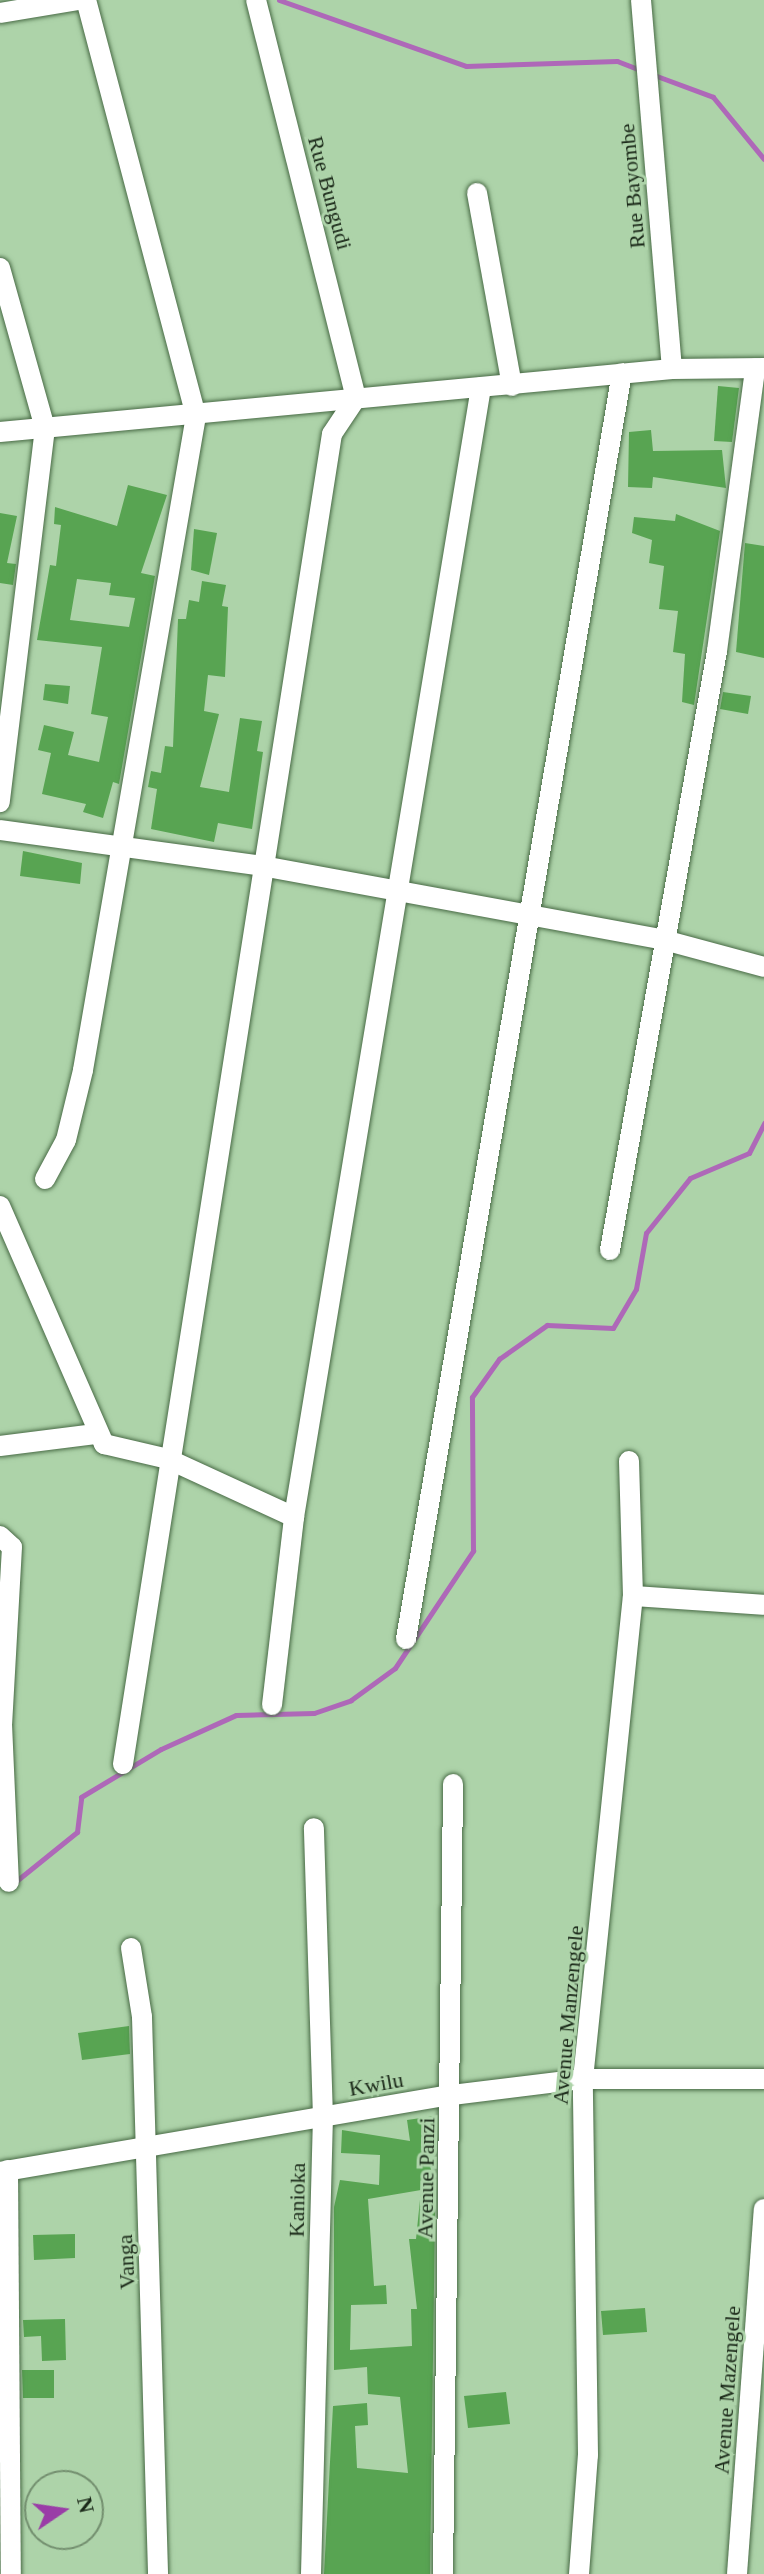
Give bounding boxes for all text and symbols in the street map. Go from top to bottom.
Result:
street label: Rue Bayombe [613,122,651,250]
street label: Rue Bungudi [302,133,358,253]
street label: Avenue Manzengele [547,1924,589,2106]
street label: Kwilu [347,2066,405,2102]
street label: Avenue Panzi [412,2117,440,2239]
street label: Kanioka [283,2163,311,2237]
street label: Vanga [111,2234,141,2290]
street label: Avenue Mazengele [708,2305,746,2475]
north arrow [24,2470,104,2550]
text: N [72,2494,100,2515]

